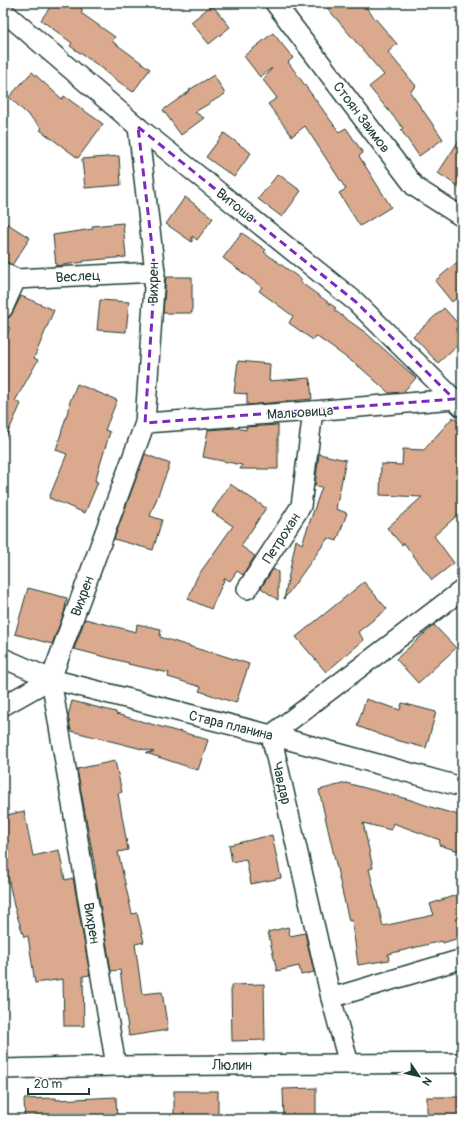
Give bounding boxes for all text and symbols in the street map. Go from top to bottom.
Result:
street label: Стоян Заимов [329,78,394,156]
street label: Витоша [213,185,259,226]
street label: Вихрен [145,262,162,304]
street label: Веслец [55,267,101,286]
street label: Мальовица [266,402,334,423]
street label: Петрохан [259,510,304,567]
street label: Вихрен [67,574,98,619]
street label: Стара планина [187,707,275,744]
street label: Чавдар [268,760,295,807]
street label: Вихрен [80,901,103,945]
north arrow [399,1056,439,1096]
street label: Люлин [211,1057,252,1074]
scale bar [28,1070,89,1096]
text: N [419,1075,434,1088]
text: 20 m [34,1077,63,1092]

